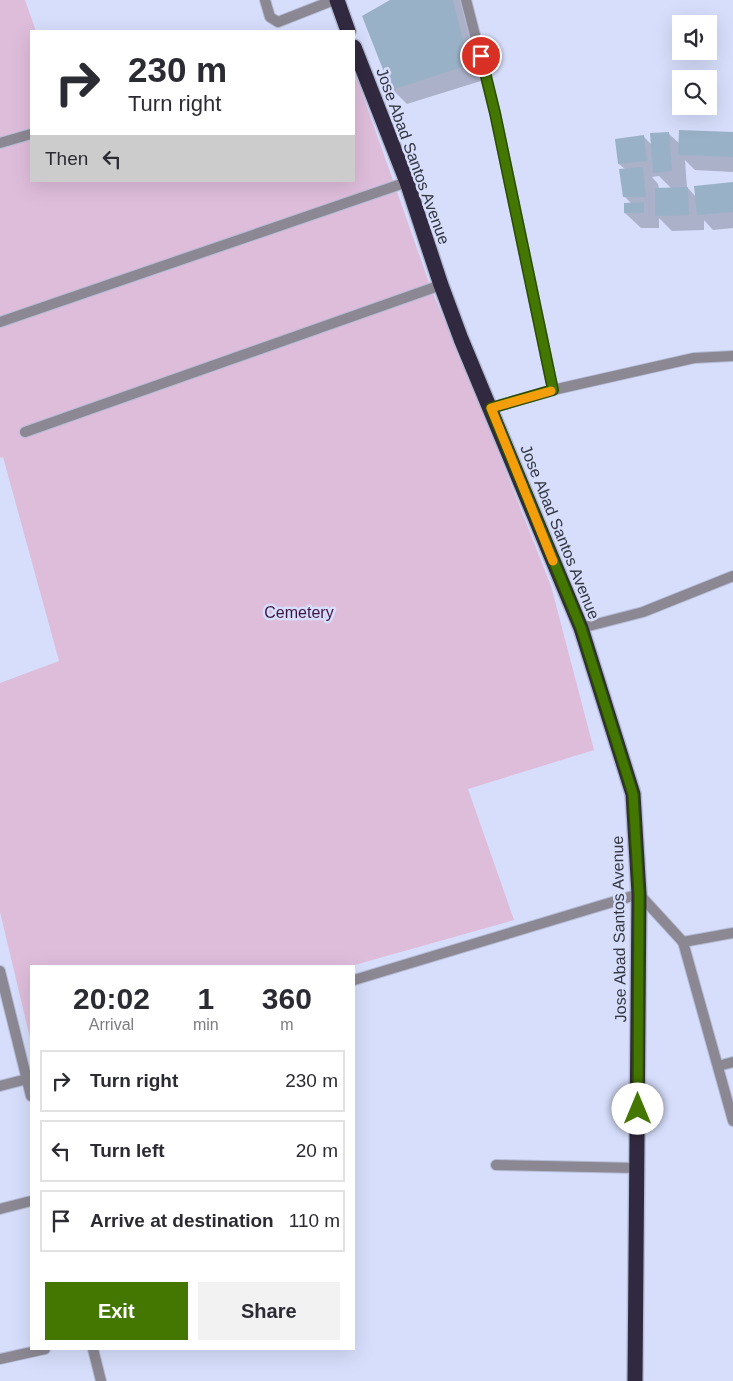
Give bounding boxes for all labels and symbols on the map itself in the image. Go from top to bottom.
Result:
pin [460,35,502,77]
street label: Jose Abad Santos Avenue [373,65,453,247]
street label: Jose Abad Santos Avenue [517,442,603,622]
park label: Cemetery [264,604,334,621]
street label: Jose Abad Santos Avenue [609,836,629,1022]
position arrow [611,1082,663,1134]

